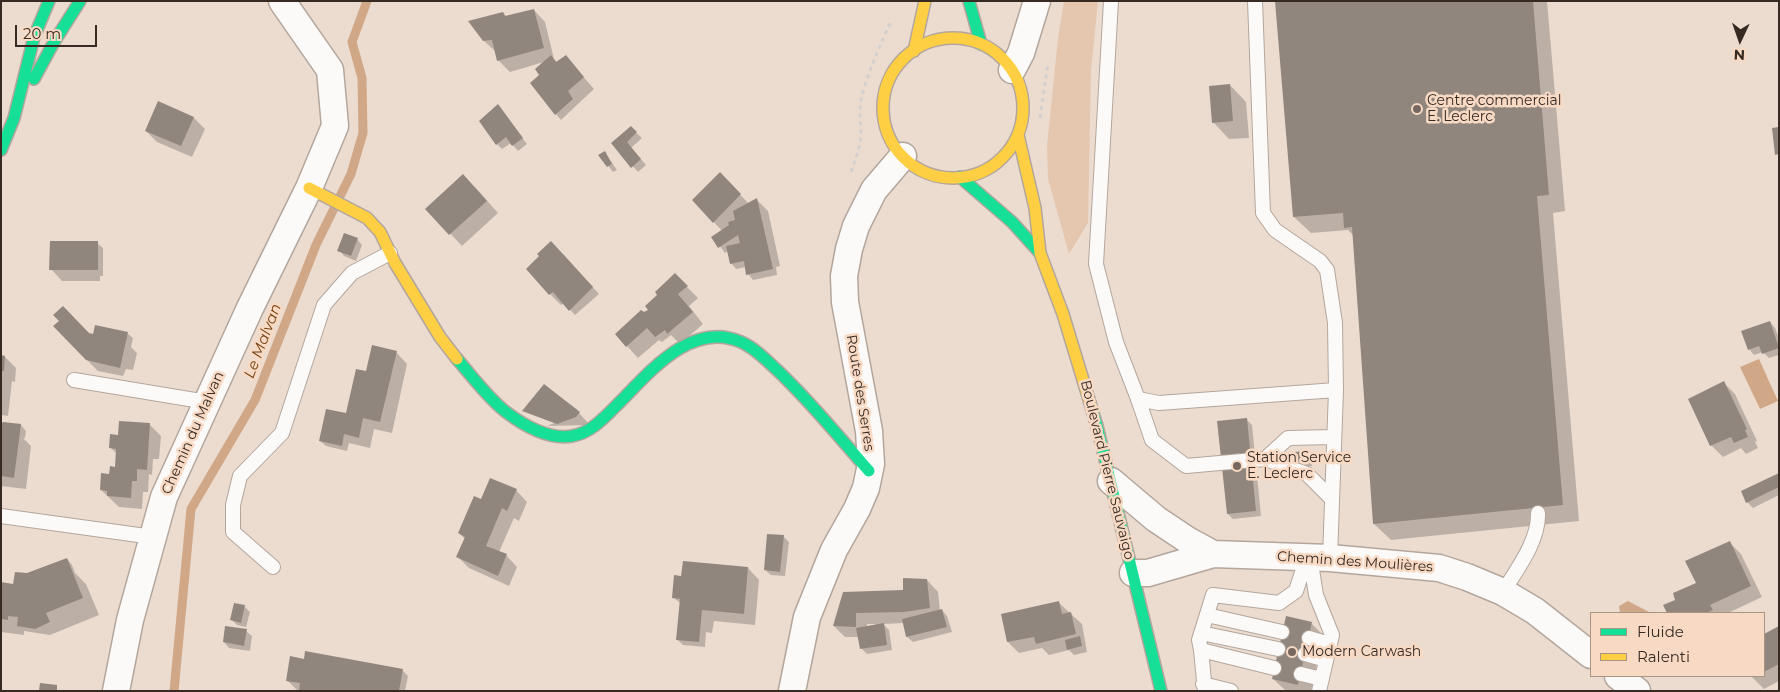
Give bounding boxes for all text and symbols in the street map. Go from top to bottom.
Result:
scale bar [18,15,100,47]
north arrow [1715,15,1765,65]
text: 20 m [23,24,61,43]
text: N [1733,46,1745,64]
place label: Centre commercial E. Leclerc [1427,93,1561,125]
marker: Centre commercial E. Leclerc [1411,103,1423,115]
water label: Le Malvan [241,301,285,381]
street label: Route des Serres [843,334,877,452]
street label: Chemin du Malvan [158,369,228,497]
street label: Boulevard Pierre Sauvaigo [1077,379,1137,561]
place label: Station Service E. Leclerc [1247,450,1351,482]
marker: Station Service E. Leclerc [1231,460,1243,472]
street label: Chemin des Moulières [1276,548,1434,576]
legend [1590,612,1765,677]
text: Fluide [1637,622,1684,641]
place label: Modern Carwash [1302,644,1421,660]
marker: Modern Carwash [1286,646,1298,658]
text: Ralenti [1637,647,1690,666]

